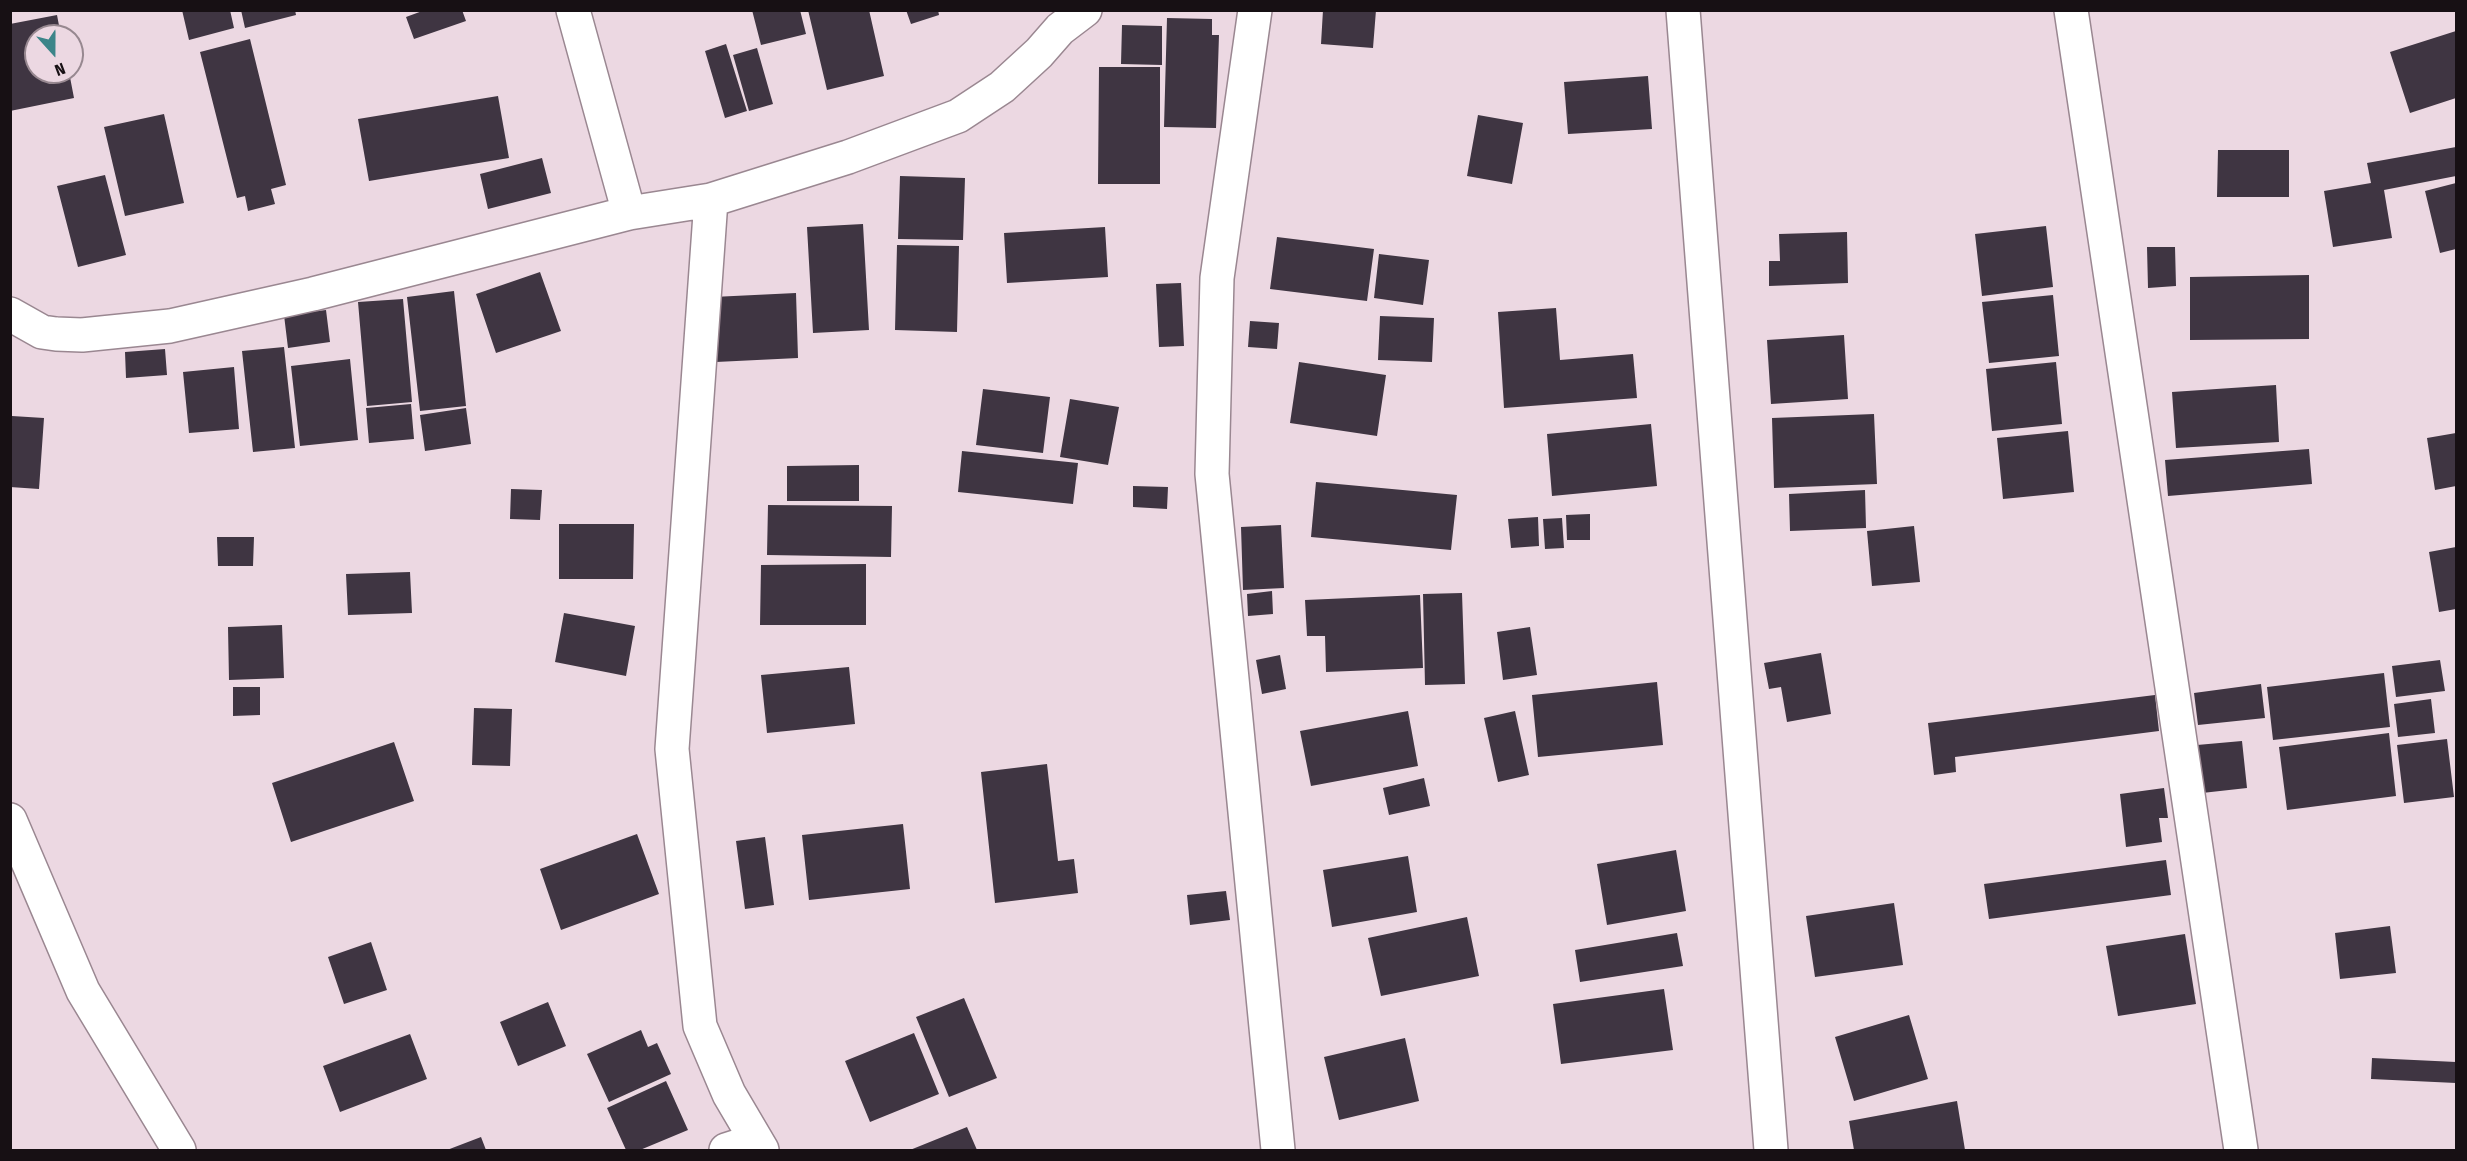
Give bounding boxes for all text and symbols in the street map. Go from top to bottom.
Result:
north arrow [24,24,84,84]
text: N [52,59,68,80]

